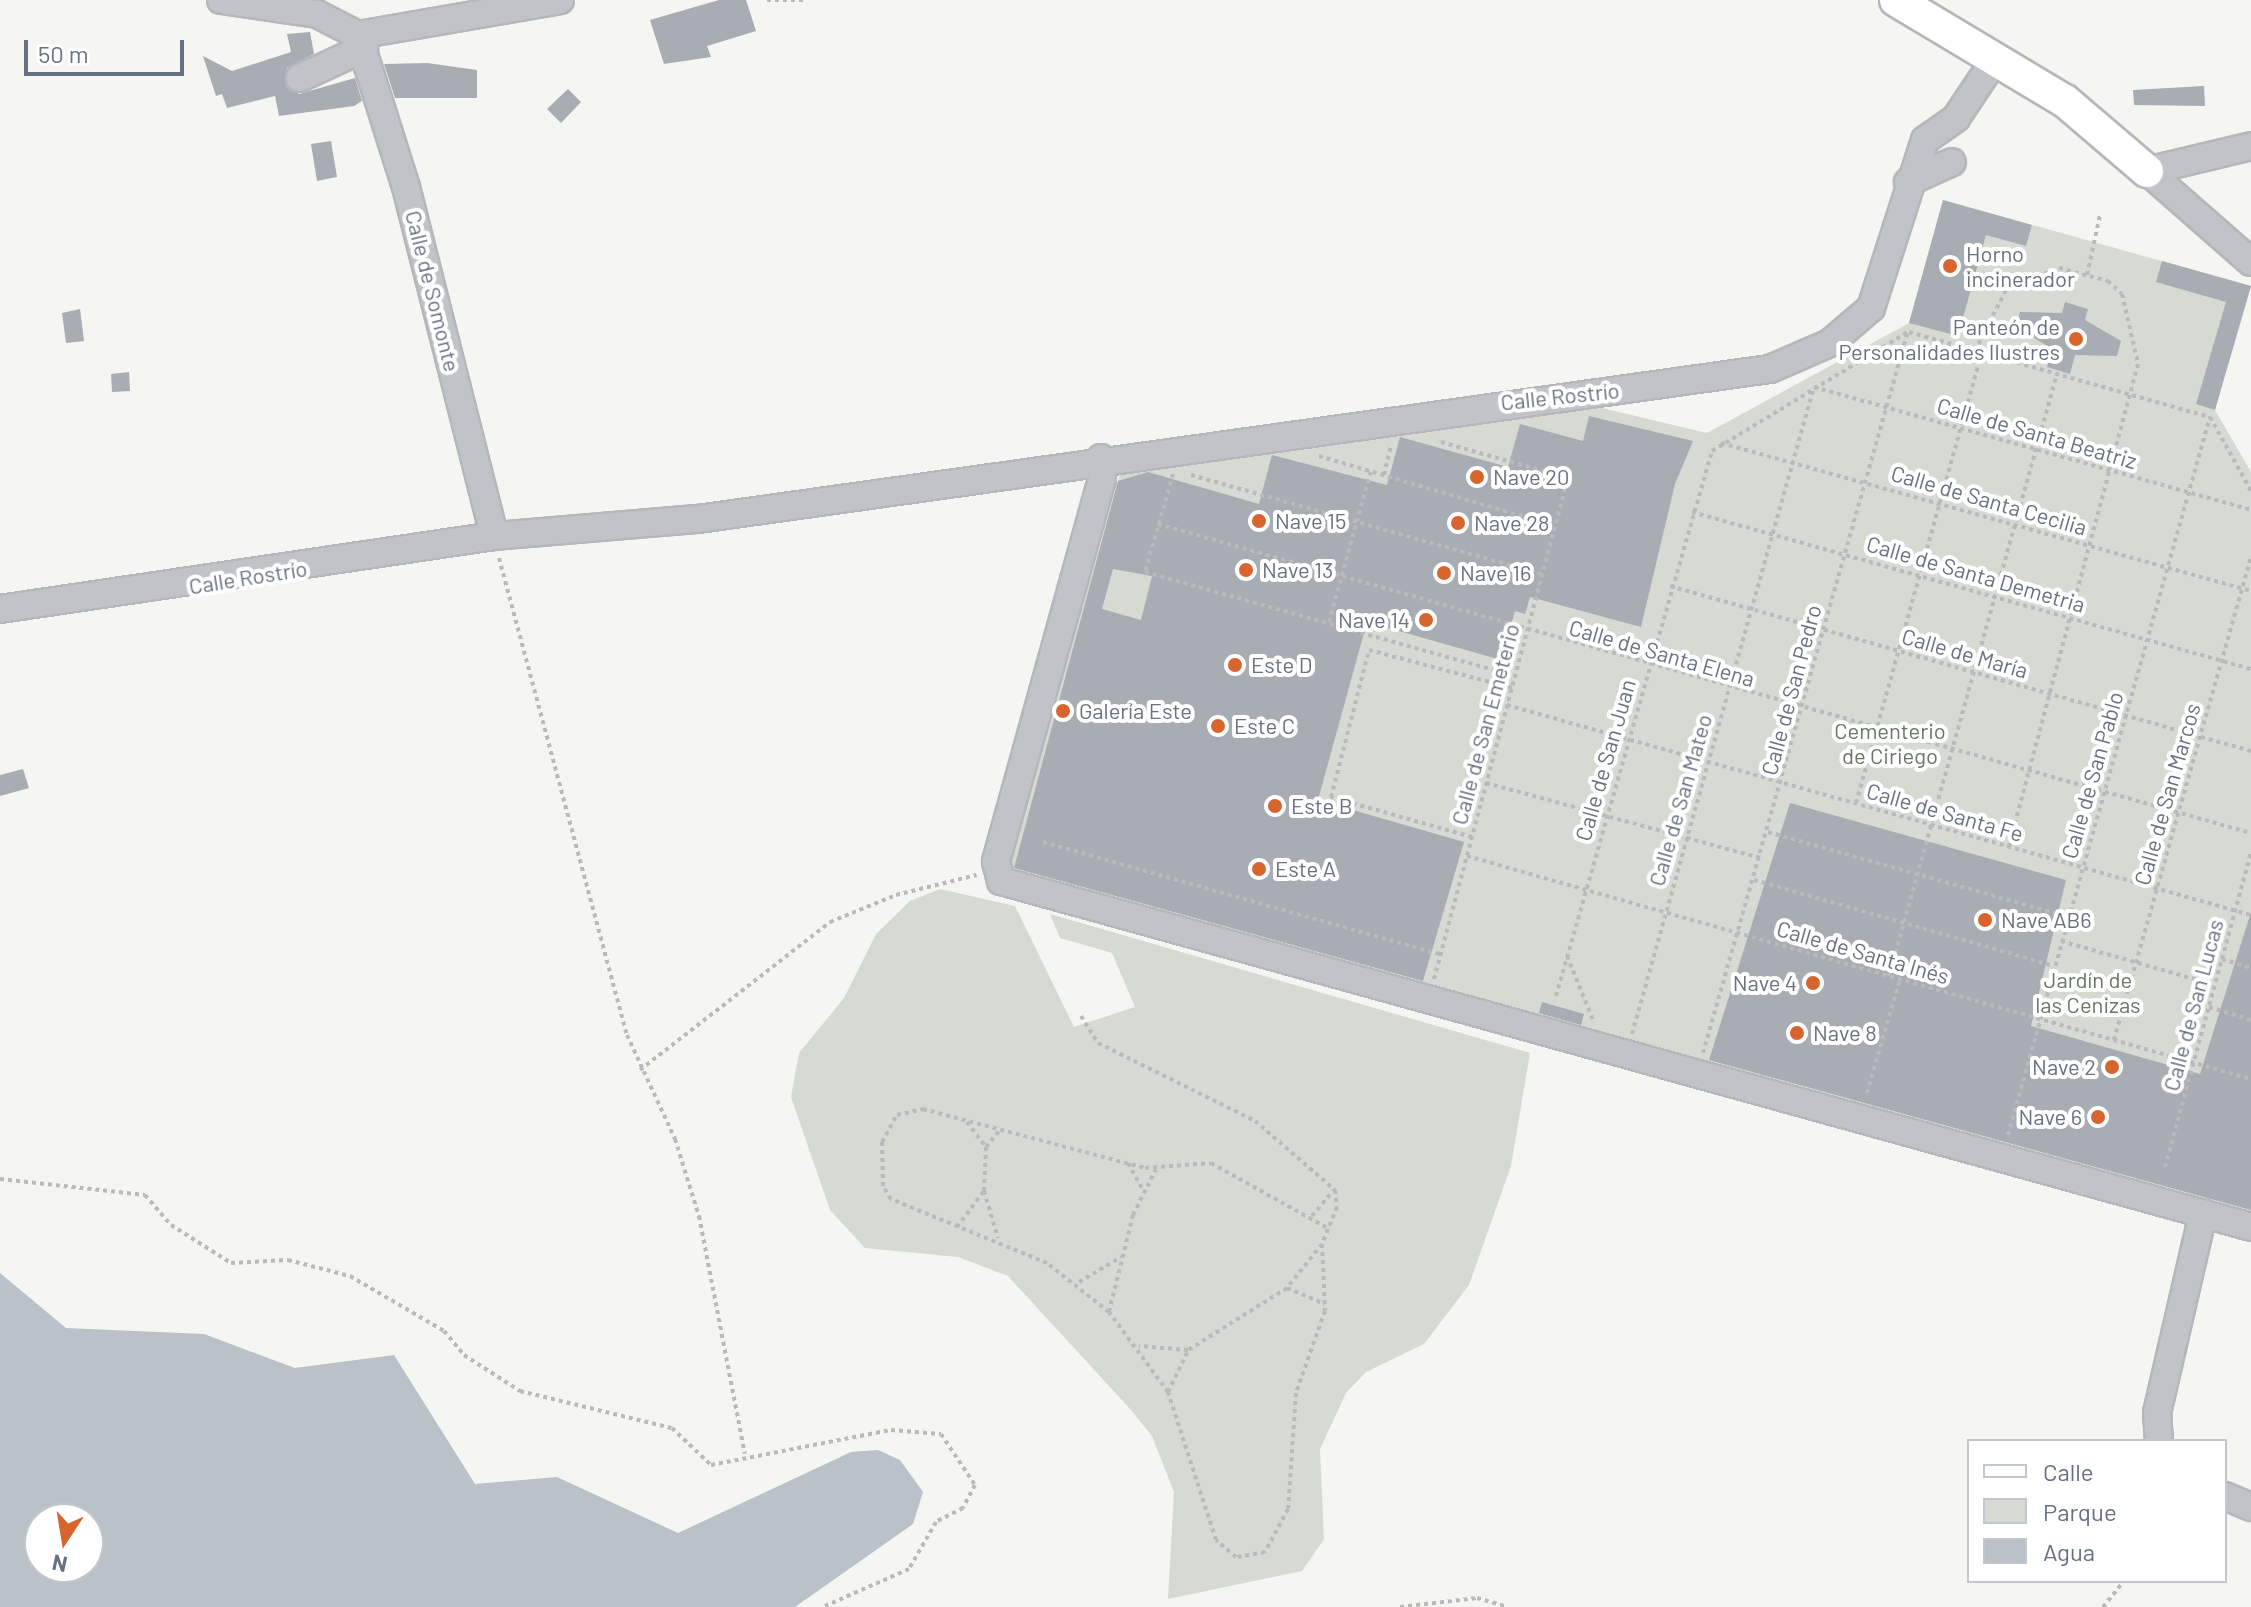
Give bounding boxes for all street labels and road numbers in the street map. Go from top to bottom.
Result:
street label: Calle de Somonte [400,208,466,374]
street label: Calle Rostrío [1499,377,1621,415]
street label: Calle de Santa Beatriz [1934,392,2140,474]
street label: Calle de Santa Cecilia [1888,459,2090,541]
street label: Calle de Santa Demetria [1864,530,2088,618]
street label: Calle Rostrío [187,555,309,599]
street label: Calle de San Pedro [1756,602,1826,778]
street label: Calle de Santa Elena [1566,614,1758,692]
street label: Calle de San Emeterio [1445,621,1525,827]
street label: Calle de María [1899,622,2031,684]
street label: Calle de San Juan [1569,676,1641,844]
street label: Calle de San Pablo [2056,689,2128,861]
street label: Calle de San Marcos [2128,700,2206,888]
street label: Calle de San Mateo [1643,711,1717,889]
street label: Calle de Santa Fe [1864,777,2026,847]
street label: Calle de Santa Inés [1774,915,1952,989]
street label: Calle de San Lucas [2157,916,2229,1094]

